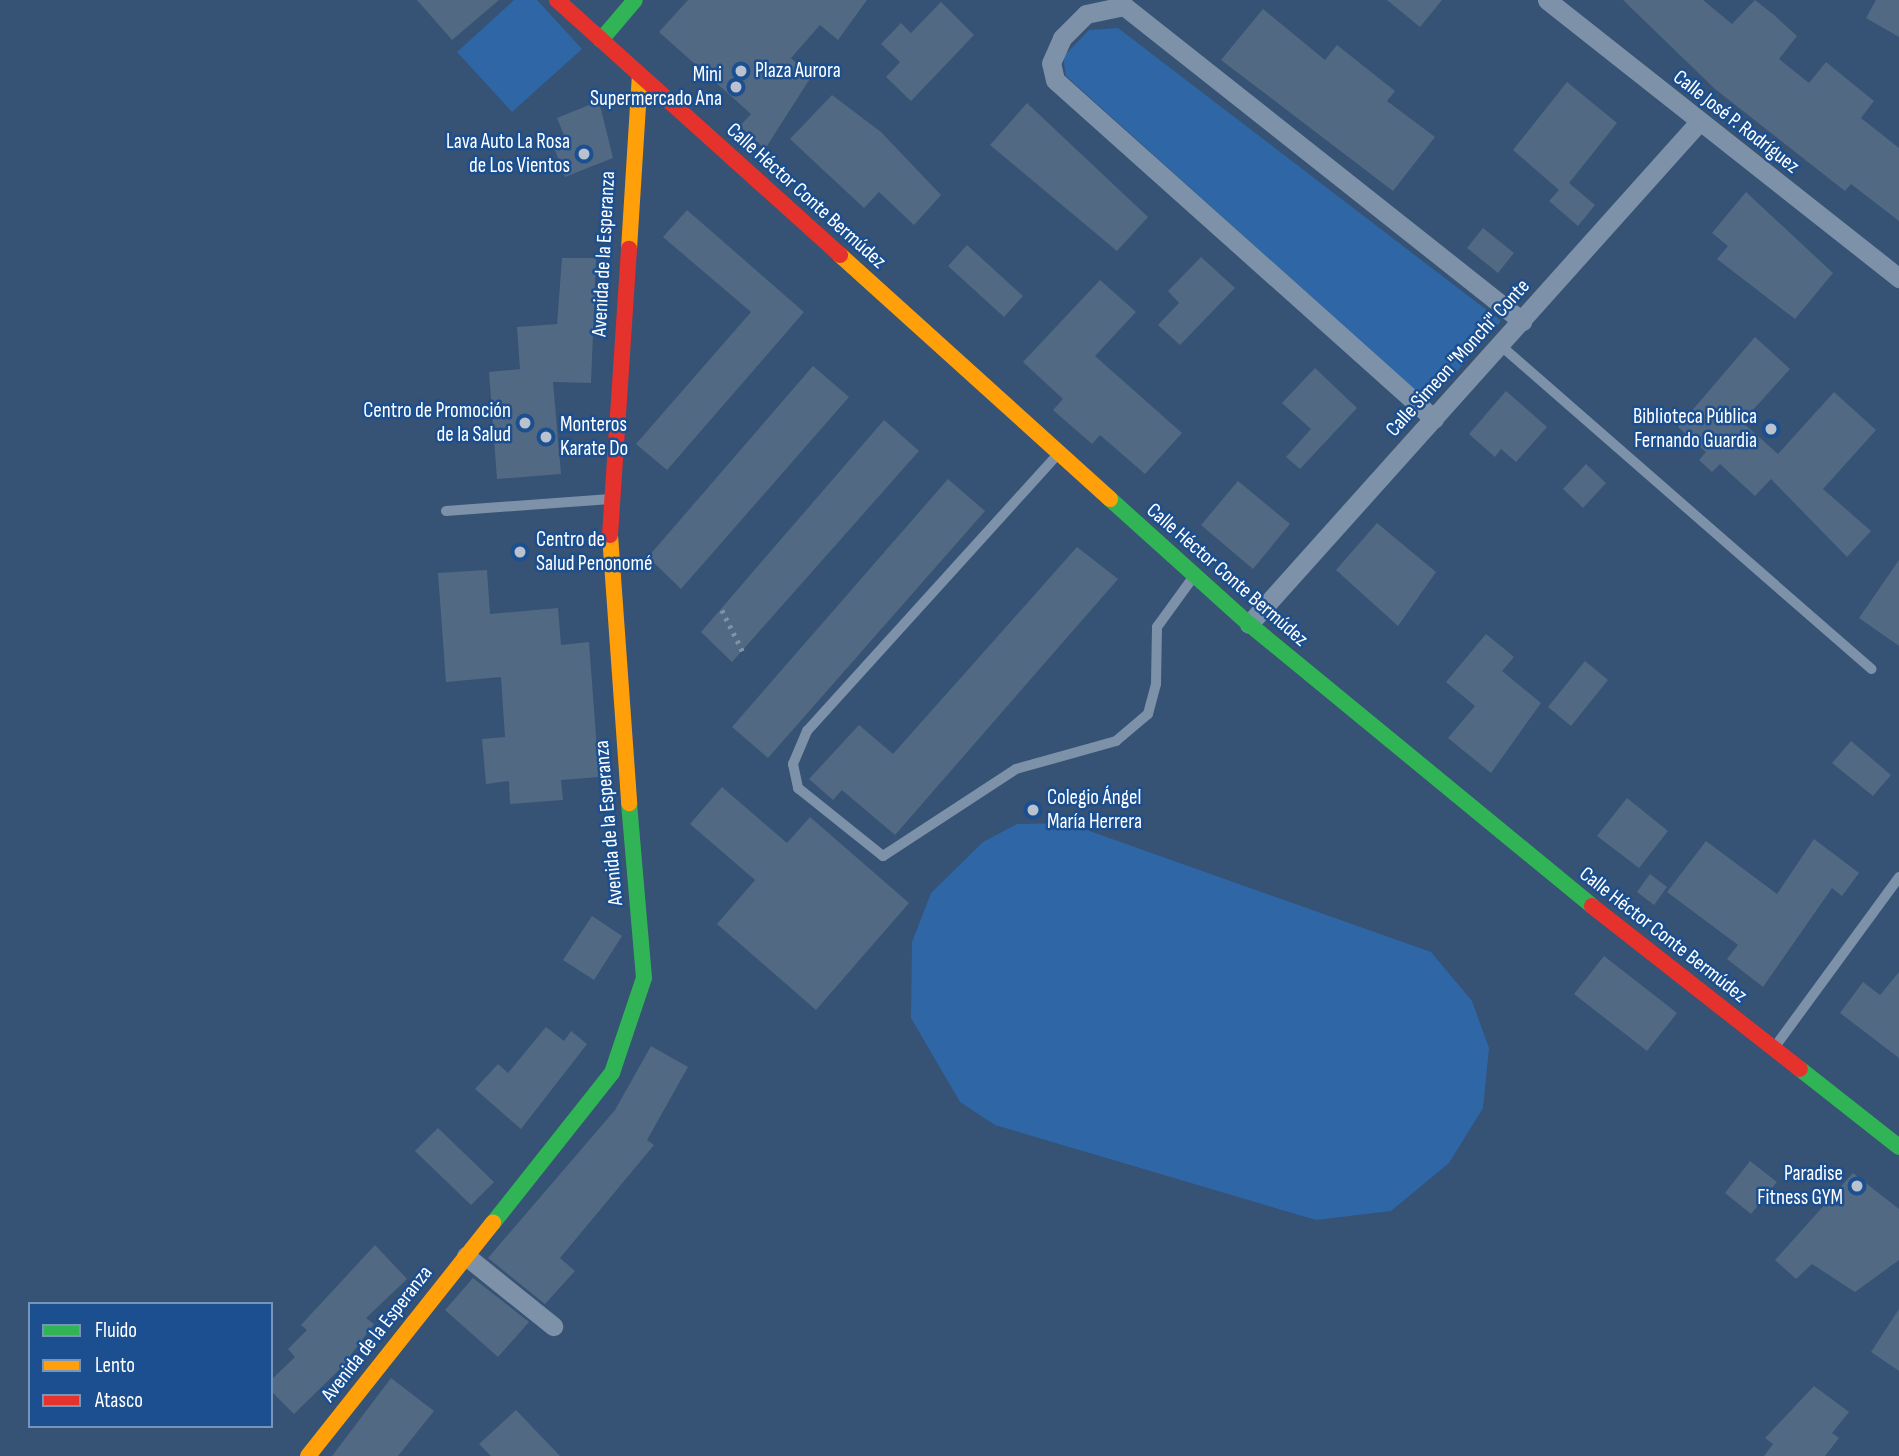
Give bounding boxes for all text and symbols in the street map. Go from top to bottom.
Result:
place label: Plaza Aurora [755,58,841,84]
place label: Mini Supermercado Ana [590,62,722,112]
marker: Plaza Aurora [733,63,749,79]
street label: Calle José P. Rodríguez [1668,65,1804,179]
marker: Mini Supermercado Ana [728,79,744,95]
street label: Calle Héctor Conte Bermúdez [721,118,891,274]
place label: Lava Auto La Rosa de Los Vientos [446,129,570,179]
marker: Lava Auto La Rosa de Los Vientos [576,146,592,162]
street label: Avenida de la Esperanza [587,171,621,337]
street label: Calle Simeon "Monchi" Conte [1381,274,1535,442]
place label: Centro de Promoción de la Salud [363,398,511,448]
place label: Biblioteca Pública Fernando Guardia [1633,404,1757,454]
place label: Monteros Karate Do [560,412,628,462]
marker: Centro de Promoción de la Salud [517,415,533,431]
marker: Biblioteca Pública Fernando Guardia [1763,421,1779,437]
marker: Monteros Karate Do [538,429,554,445]
street label: Calle Héctor Conte Bermúdez [1141,498,1313,652]
place label: Centro de Salud Penonomé [536,527,652,577]
marker: Centro de Salud Penonomé [510,542,530,562]
street label: Avenida de la Esperanza [589,739,629,907]
place label: Colegio Ángel María Herrera [1047,785,1142,835]
marker: Colegio Ángel María Herrera [1025,802,1041,818]
street label: Calle Héctor Conte Bermúdez [1574,862,1752,1008]
place label: Paradise Fitness GYM [1757,1161,1843,1211]
marker: Paradise Fitness GYM [1849,1178,1865,1194]
street label: Avenida de la Esperanza [316,1261,438,1407]
legend [28,1302,273,1428]
text: Fluido [95,1318,137,1343]
text: Lento [95,1353,135,1378]
text: Atasco [95,1388,143,1413]

